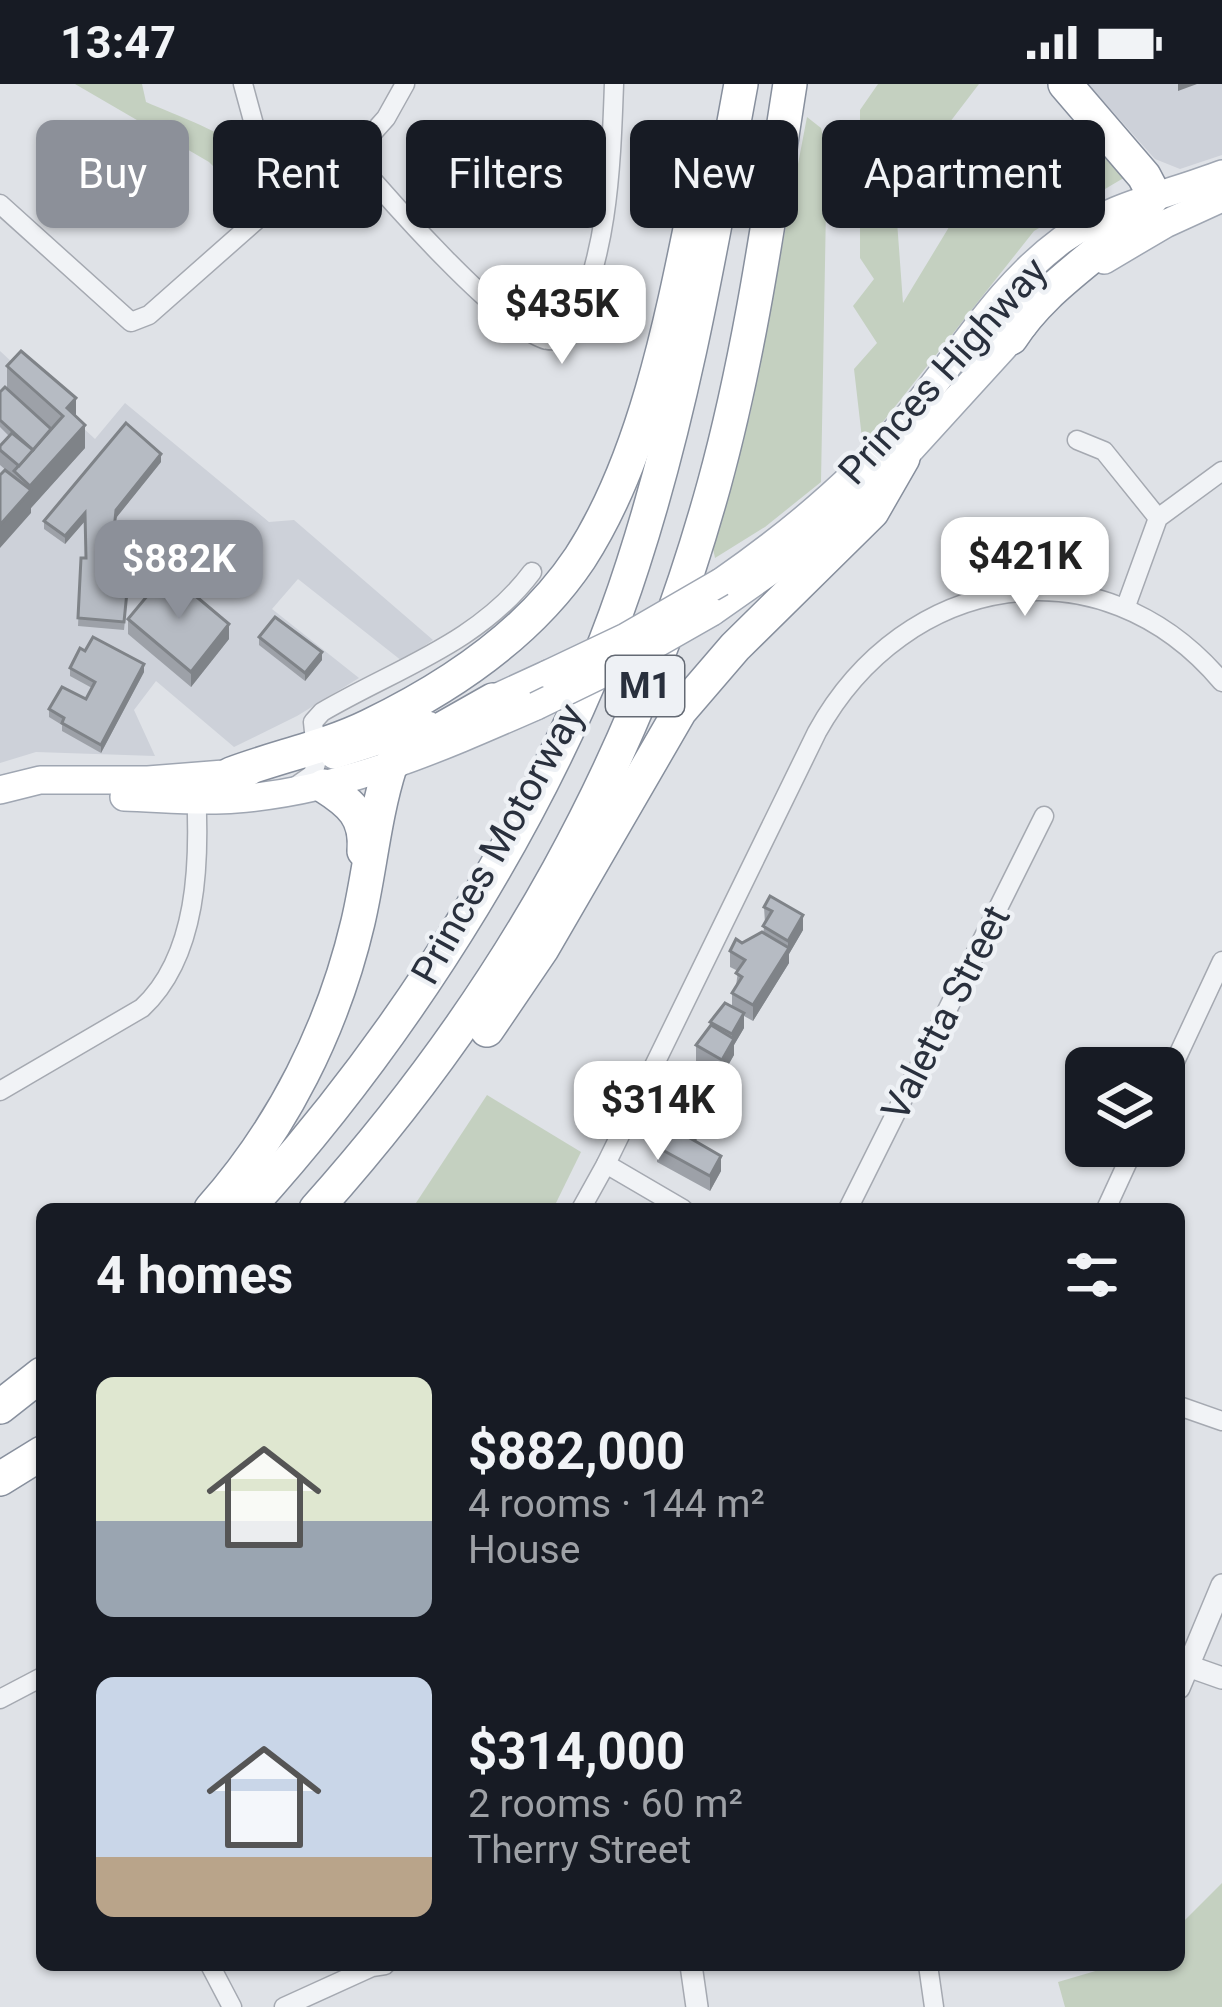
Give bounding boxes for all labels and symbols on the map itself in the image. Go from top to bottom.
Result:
street label: Princes Highway [829,248,1057,494]
pin: $435K [478,265,646,367]
pin: $421K [941,517,1109,619]
pin: $882K [95,520,263,622]
road number: M1 [606,656,684,716]
street label: Princes Motorway [402,696,594,992]
street label: Valetta Street [872,898,1020,1128]
pin: $314K [574,1061,742,1163]

